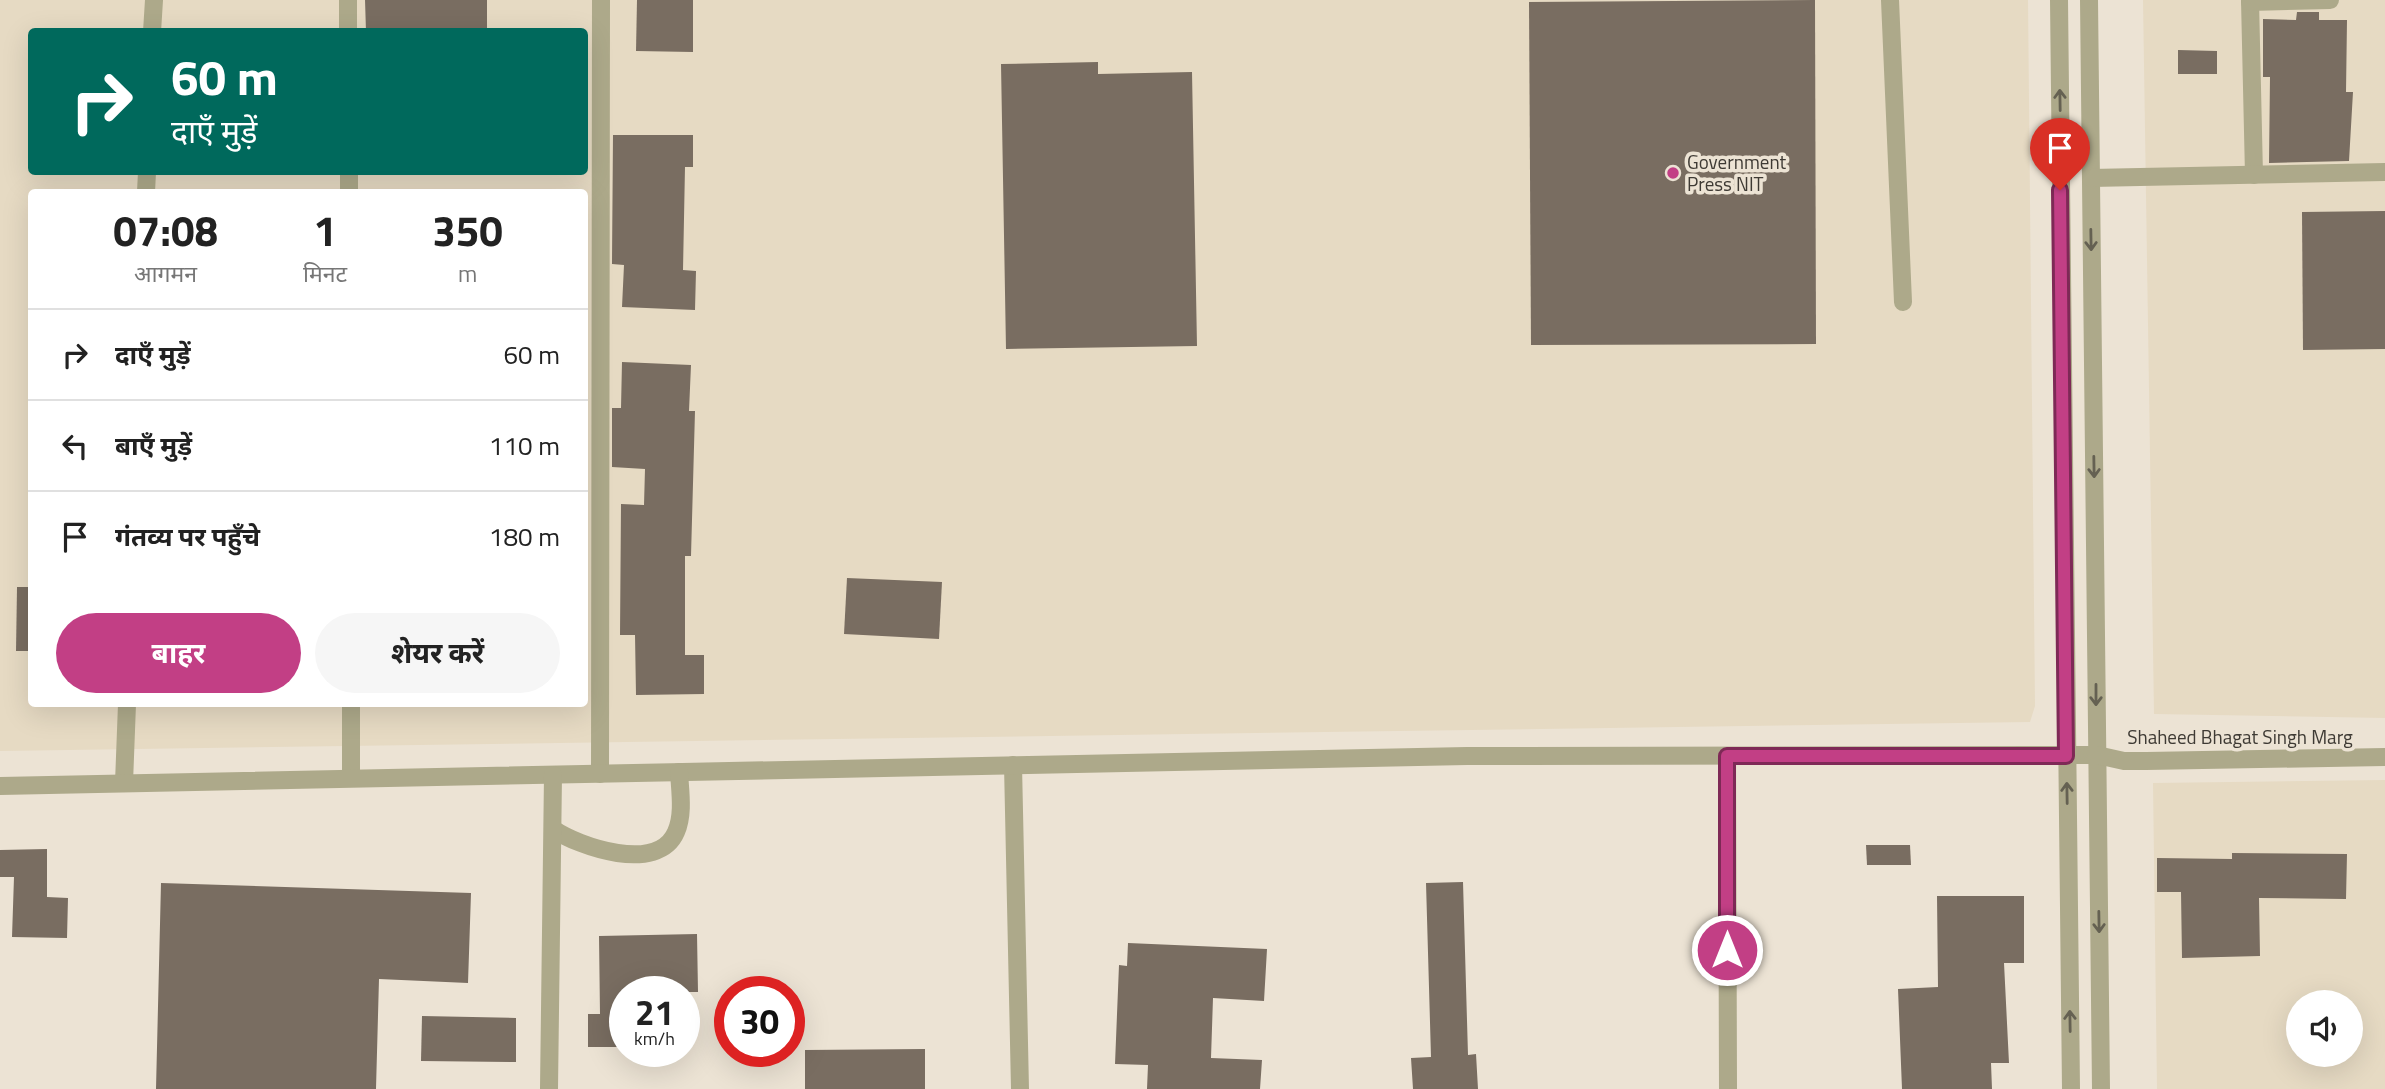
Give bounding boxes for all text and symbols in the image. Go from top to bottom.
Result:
text: 60 m [171,39,278,114]
icon: right [56,56,147,147]
one-way arrow [2053,89,2067,112]
text: दाएँ मुड़ें [171,107,257,155]
pin [2030,118,2090,190]
icon: arrive [2041,129,2079,167]
place label: Government Press NIT [1687,147,1787,198]
marker: Government Press NIT [1665,165,1681,181]
text: 07:08 [113,198,218,262]
text: 1 [313,198,337,262]
text: 350 [432,198,503,262]
one-way arrow [2085,228,2098,251]
text: आगमन [134,256,197,291]
text: मिनट [303,256,347,291]
text: m [458,256,477,291]
text: दाएँ मुड़ें [115,335,191,374]
text: 60 m [503,335,560,374]
icon: right [56,336,94,374]
text: बाएँ मुड़ें [115,426,192,465]
text: 110 m [489,426,560,465]
icon: left [56,427,94,465]
one-way arrow [2087,455,2101,478]
text: गंतव्य पर पहुँचे [115,517,260,556]
text: 180 m [489,517,560,556]
icon: arrive [56,518,94,556]
button: बाहर [56,613,301,693]
button: शेयर करें [315,613,560,693]
one-way arrow [2089,683,2103,706]
street label: Shaheed Bhagat Singh Marg [2127,722,2353,751]
one-way arrow [2060,782,2074,805]
one-way arrow [2092,910,2106,933]
position arrow [1690,913,1764,987]
speed limit sign: 30 [714,976,805,1067]
text: 21 [635,985,674,1039]
map controls [2286,990,2363,1067]
button: sound [2286,990,2363,1067]
one-way arrow [2064,1010,2077,1033]
text: km/h [634,1025,675,1052]

